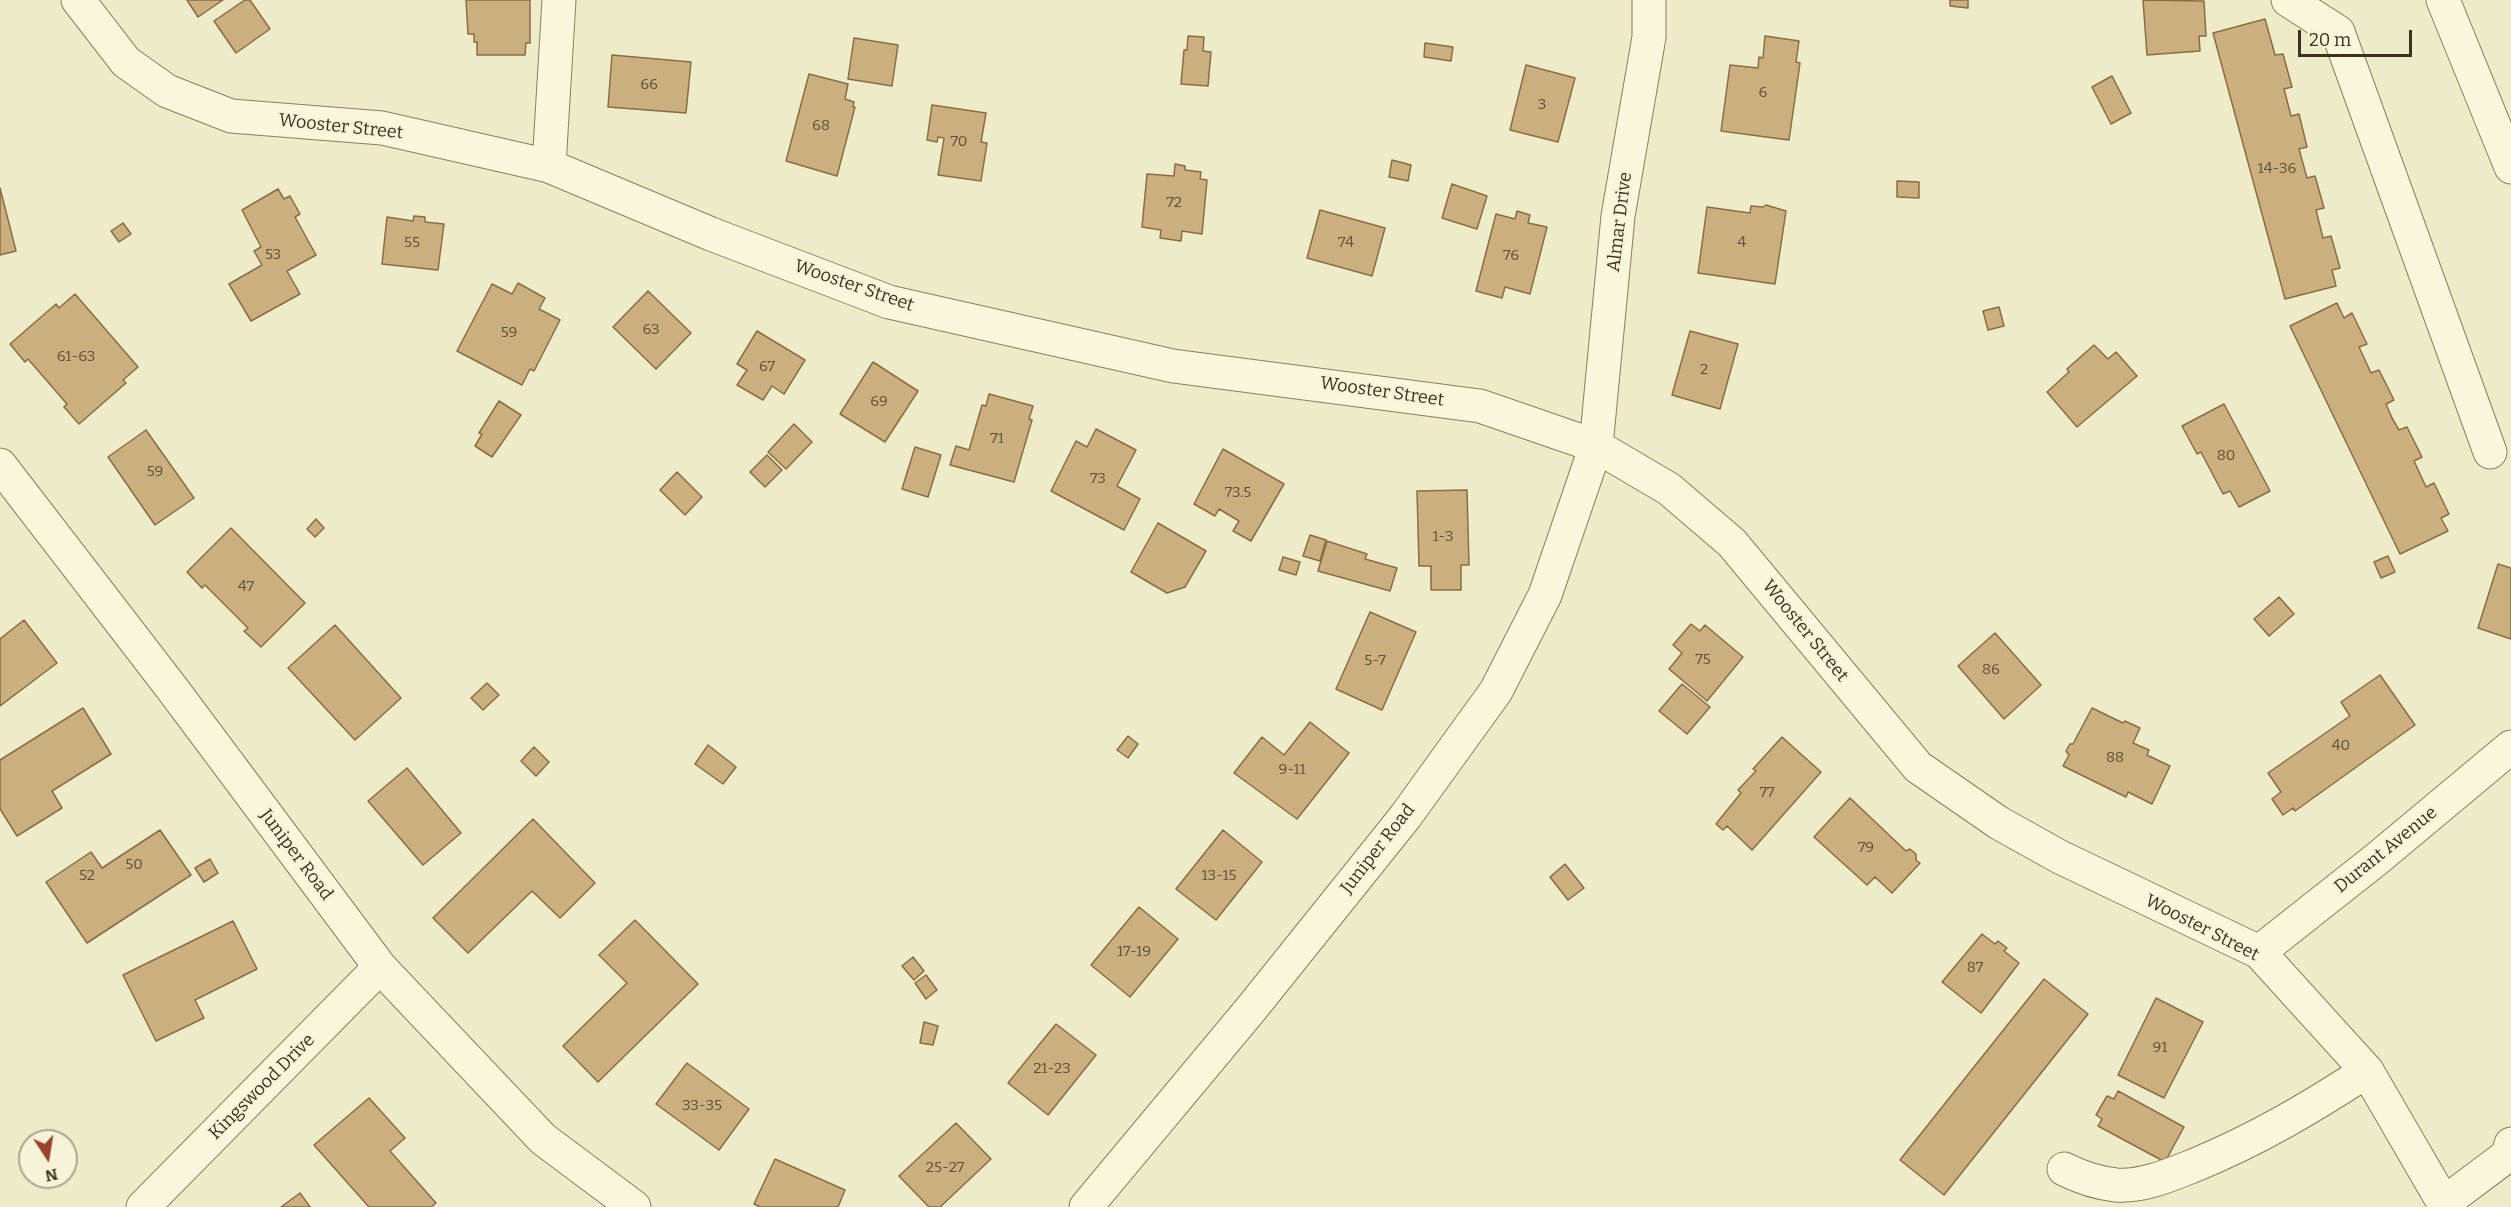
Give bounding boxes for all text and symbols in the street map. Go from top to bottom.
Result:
scale bar [2301,18,2415,56]
text: 20 m [2309,29,2351,51]
house number: 66 [640,76,658,94]
house number: 6 [1759,84,1767,102]
house number: 3 [1538,96,1546,114]
street label: Wooster Street [278,110,404,144]
house number: 68 [812,117,830,135]
house number: 70 [951,133,967,151]
house number: 14-36 [2258,160,2296,178]
street label: Almar Drive [1603,171,1637,273]
house number: 72 [1166,194,1182,212]
house number: 55 [404,234,420,252]
house number: 74 [1338,234,1354,252]
house number: 4 [1738,234,1746,252]
house number: 53 [265,246,281,264]
house number: 76 [1503,247,1519,265]
street label: Wooster Street [791,255,917,317]
house number: 63 [642,321,660,339]
house number: 59 [501,324,517,342]
house number: 61-63 [57,348,95,366]
house number: 67 [759,358,775,376]
house number: 2 [1700,361,1708,379]
street label: Wooster Street [1319,373,1445,411]
house number: 69 [870,393,888,411]
house number: 71 [990,430,1004,448]
house number: 80 [2217,447,2235,465]
house number: 59 [147,463,163,481]
house number: 73 [1090,470,1106,488]
house number: 73.5 [1225,484,1251,502]
house number: 1-3 [1432,528,1454,546]
street label: Wooster Street [1757,576,1853,686]
house number: 47 [238,578,254,596]
house number: 75 [1695,651,1711,669]
house number: 5-7 [1364,652,1386,670]
house number: 86 [1982,661,2000,679]
house number: 40 [2332,737,2350,755]
house number: 88 [2106,749,2124,767]
house number: 9-11 [1278,761,1306,779]
house number: 77 [1759,784,1775,802]
street label: Juniper Road [1336,800,1420,898]
street label: Durant Avenue [2330,802,2442,898]
street label: Juniper Road [255,805,337,905]
house number: 79 [1858,839,1874,857]
house number: 50 [125,856,143,874]
house number: 52 [79,867,95,885]
house number: 13-15 [1202,867,1236,885]
street label: Wooster Street [2141,890,2263,966]
house number: 17-19 [1117,943,1151,961]
house number: 87 [1967,959,1983,977]
street label: Kingswood Drive [205,1030,319,1144]
house number: 91 [2153,1039,2167,1057]
house number: 21-23 [1033,1060,1071,1078]
house number: 33-35 [682,1097,722,1115]
north arrow [18,1129,78,1189]
house number: 25-27 [926,1159,964,1177]
text: N [43,1165,59,1186]

